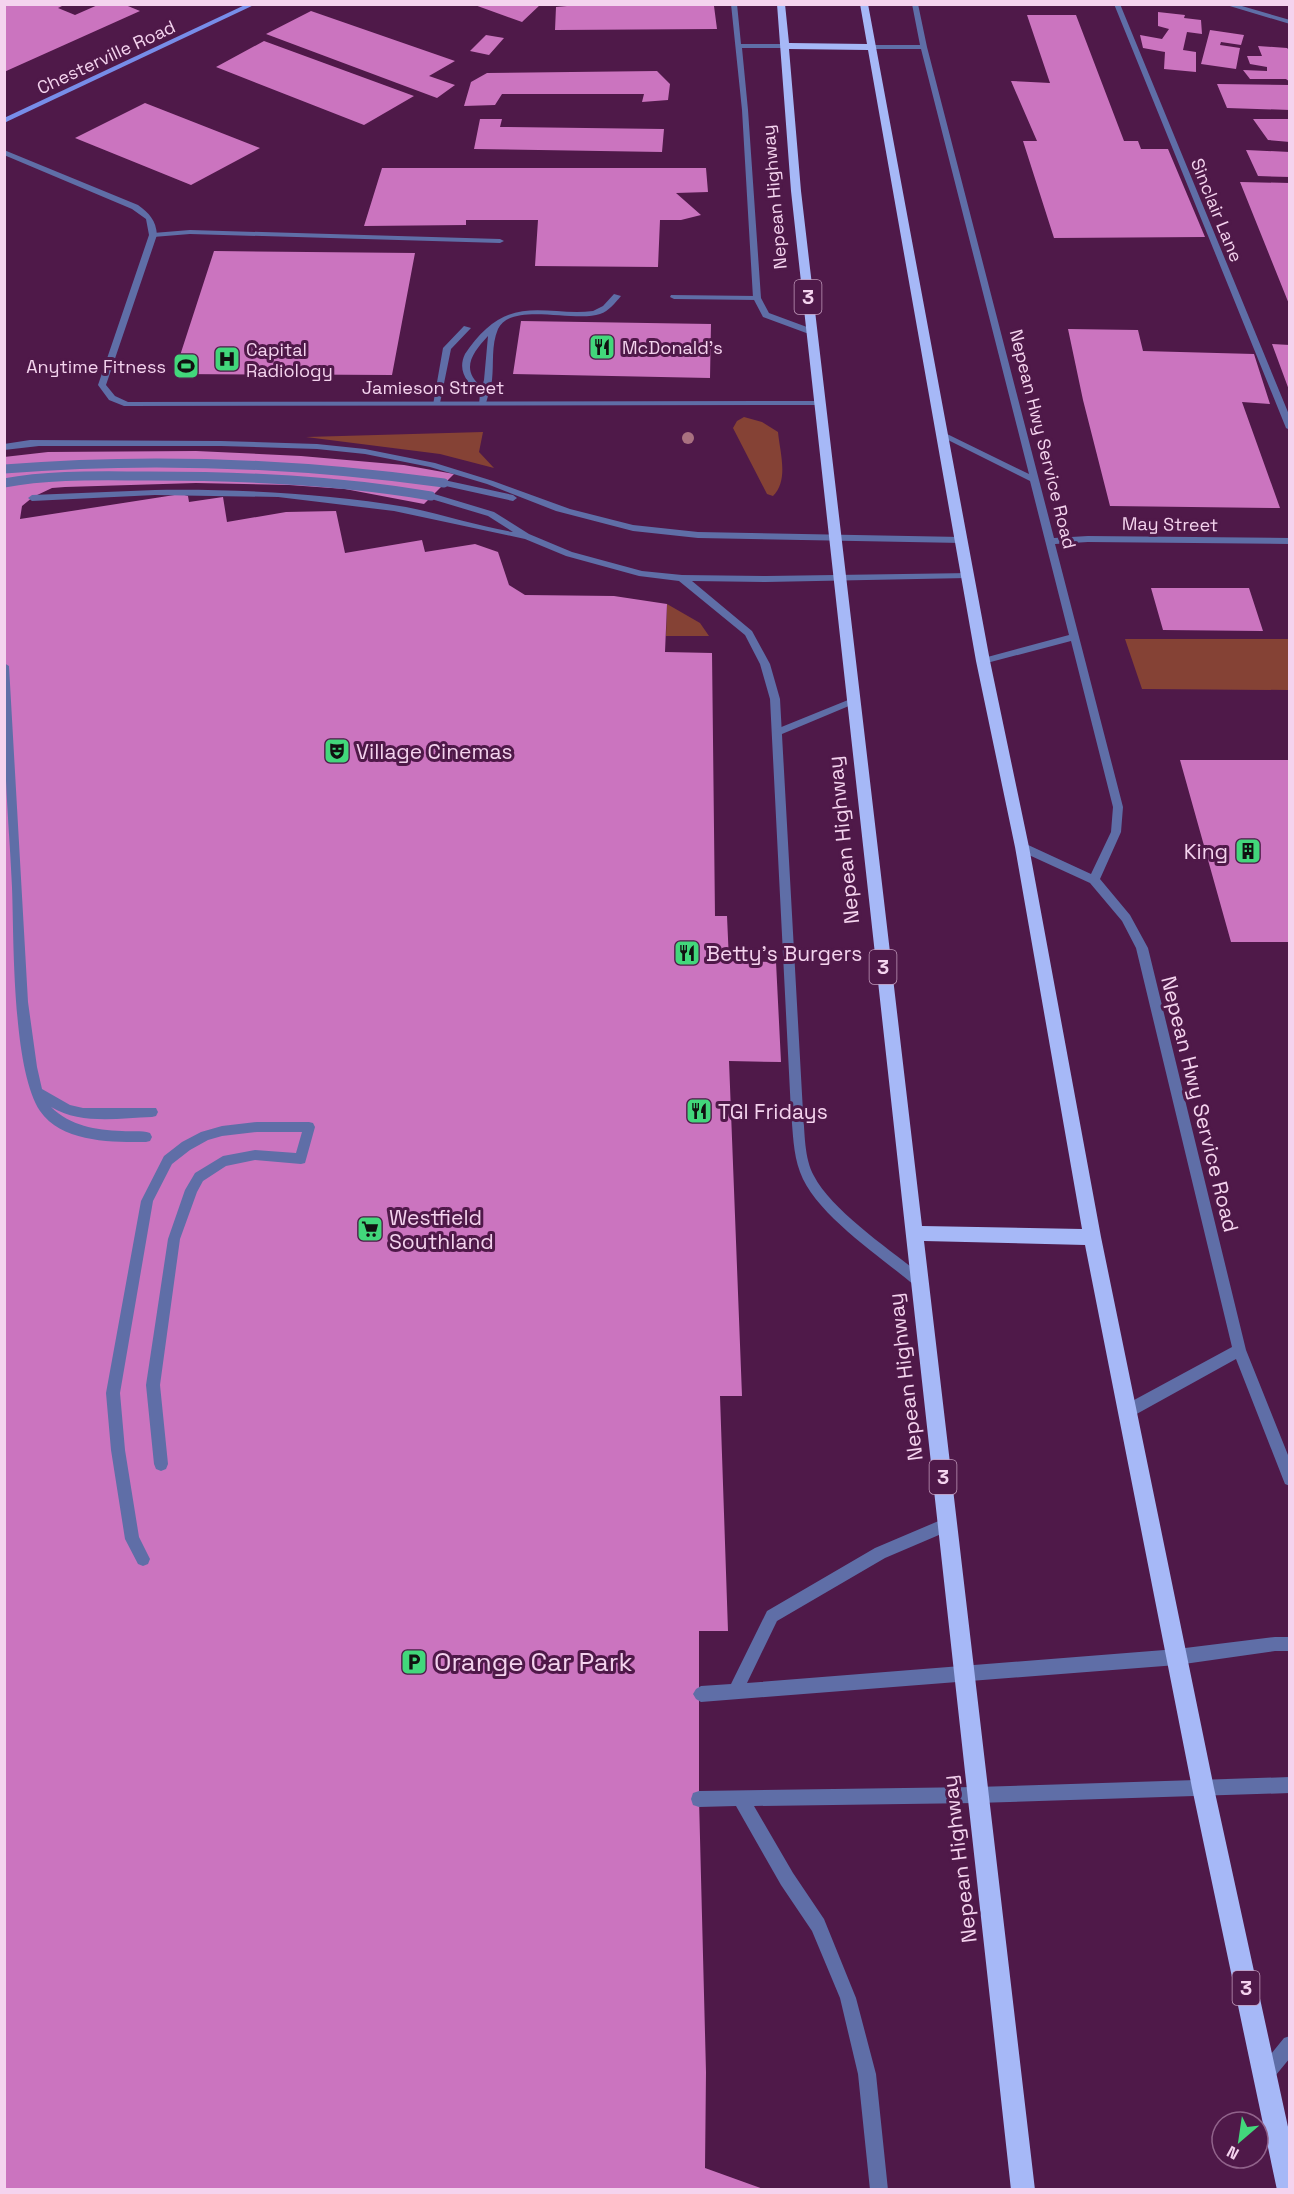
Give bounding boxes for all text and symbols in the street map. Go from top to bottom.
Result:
street label: Chesterville Road [33,15,179,99]
street label: Nepean Highway [756,124,792,270]
street label: Sinclair Lane [1186,155,1248,265]
road number: 3 [794,280,822,314]
street label: Nepean Hwy Service Road [1005,327,1081,551]
restaurant icon: McDonald's [587,332,617,362]
place label: McDonald's [622,336,723,359]
place label: Capital Radiology [246,338,333,382]
hospital icon: Capital Radiology [212,344,242,374]
sports icon: Anytime Fitness [171,351,201,381]
place label: Anytime Fitness [26,355,166,378]
street label: Jamieson Street [362,376,504,399]
street label: May Street [1122,512,1218,536]
theatre icon: Village Cinemas [322,736,352,766]
place label: Village Cinemas [356,738,513,765]
street label: Nepean Highway [821,754,865,926]
building icon: King [1233,836,1263,866]
place label: King [1184,838,1228,865]
restaurant icon: Betty's Burgers [672,938,702,968]
place label: Betty's Burgers [706,940,862,967]
road number: 3 [870,950,896,984]
street label: Nepean Hwy Service Road [1155,973,1245,1235]
restaurant icon: TGI Fridays [684,1096,714,1126]
place label: TGI Fridays [718,1098,828,1125]
place label: Westfield Southland [389,1204,494,1255]
supermarket icon: Westfield Southland [355,1214,385,1244]
street label: Nepean Highway [881,1291,929,1463]
road number: 3 [930,1460,956,1494]
place label: Orange Car Park [434,1645,633,1679]
parking icon: Orange Car Park [399,1647,429,1677]
street label: Nepean Highway [935,1773,983,1945]
road number: 3 [1232,1971,1260,2005]
north arrow [1210,2110,1270,2170]
text: N [1223,2141,1243,2164]

